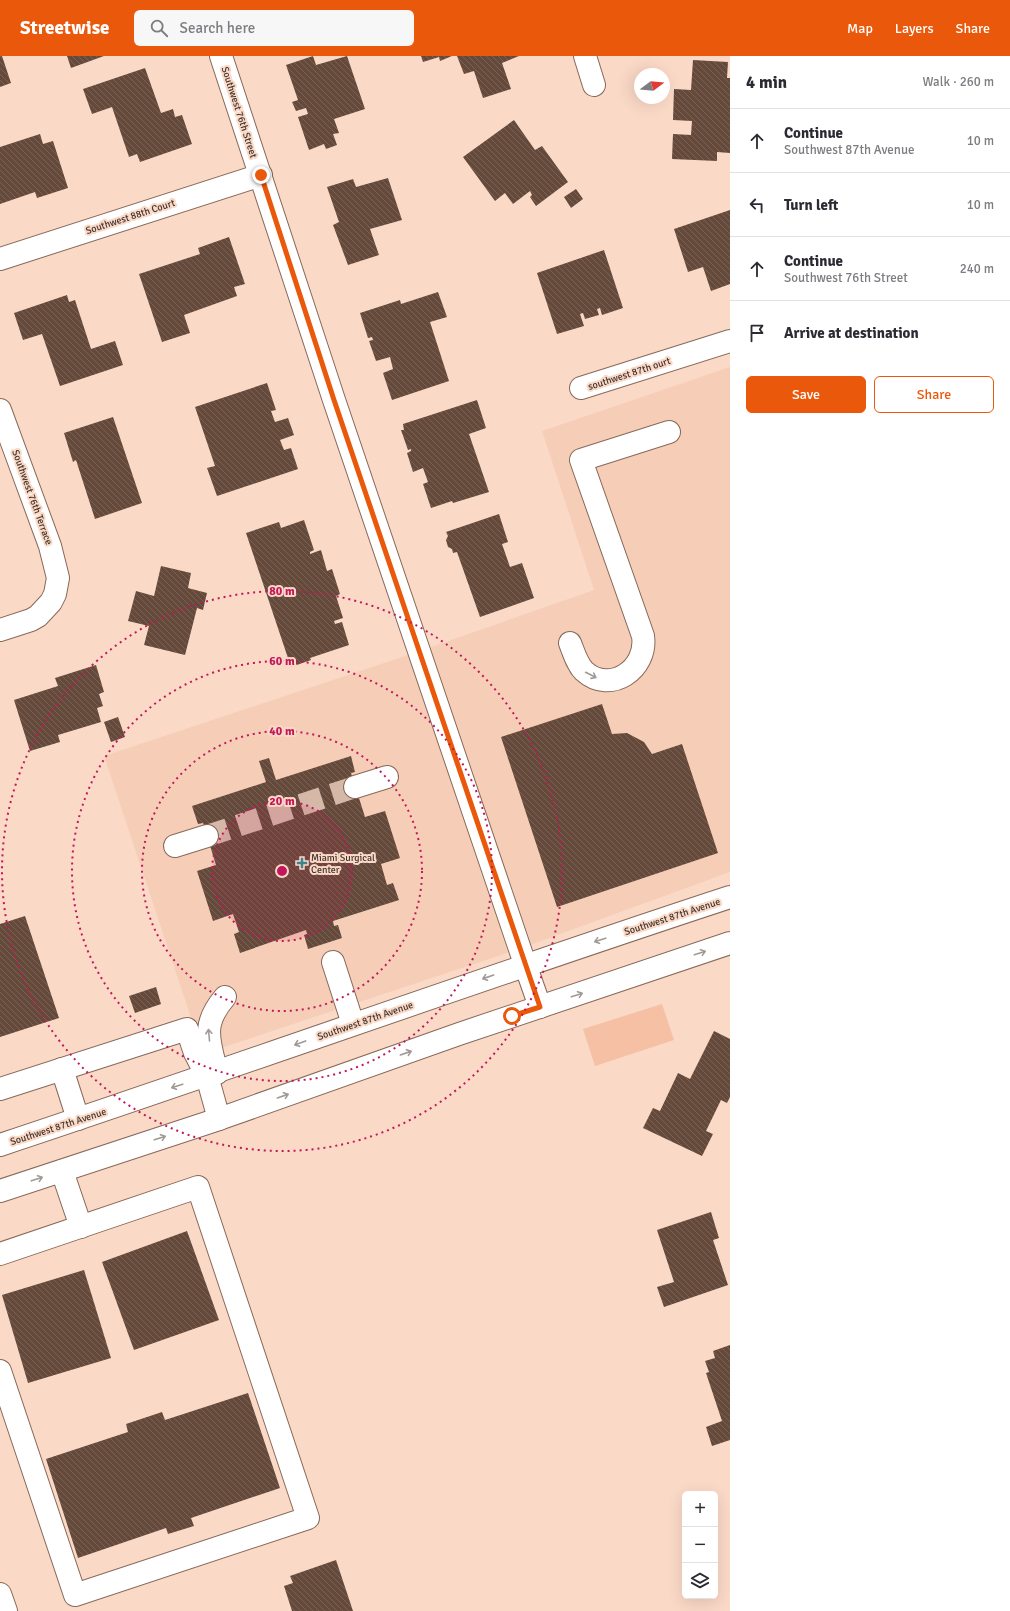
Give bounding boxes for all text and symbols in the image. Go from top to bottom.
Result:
search box [134,10,414,46]
text: Streetwise [20,16,110,40]
icon: search [148,17,170,39]
text: Search here [180,19,255,37]
text: Map [847,20,873,37]
text: Layers [895,20,934,37]
text: Share [956,20,990,37]
street label: Southwest 76th Street [219,65,260,160]
north arrow [634,68,670,104]
text: 4 min [746,72,787,93]
text: Walk · 260 m [923,74,994,90]
text: Continue [784,124,843,142]
icon: ahead [746,130,768,152]
text: 10 m [967,133,994,149]
text: Southwest 87th Avenue [784,142,915,158]
route end [252,166,270,184]
icon: left [746,194,768,216]
text: Turn left [784,196,838,214]
street label: Southwest 88th Court [84,197,177,237]
text: 10 m [967,197,994,213]
text: Continue [784,252,843,270]
icon: ahead [746,258,768,280]
text: 240 m [960,261,994,277]
text: Southwest 76th Street [784,270,908,286]
icon: arrive [746,322,768,344]
text: Arrive at destination [784,324,919,342]
street label: southwest 87th ourt [587,355,673,393]
button: Save [746,376,866,413]
button: Share [874,376,994,413]
street label: Southwest 76th Terrace [9,448,55,546]
text: 80 m [269,584,295,599]
text: 60 m [269,654,295,669]
one-way arrow [585,671,597,679]
text: 40 m [269,724,295,739]
text: 20 m [269,794,295,809]
place label: Miami Surgical Center [311,852,375,876]
marker: Miami Surgical Center [296,857,308,869]
centre of rings [275,864,289,878]
street label: Southwest 87th Avenue [623,896,722,938]
one-way arrow [593,937,606,944]
one-way arrow [693,949,706,956]
one-way arrow [482,974,495,981]
one-way arrow [570,990,582,998]
street label: Southwest 87th Avenue [316,999,415,1043]
route start [503,1007,521,1025]
one-way arrow [206,1029,213,1042]
one-way arrow [293,1040,306,1047]
one-way arrow [400,1048,412,1056]
one-way arrow [171,1083,184,1090]
one-way arrow [277,1092,290,1099]
street label: Southwest 87th Avenue [9,1106,108,1148]
one-way arrow [154,1134,167,1141]
one-way arrow [30,1175,43,1182]
map controls [682,1491,718,1599]
button: + [682,1491,718,1527]
button: − [682,1527,718,1563]
button: layers [682,1563,718,1599]

